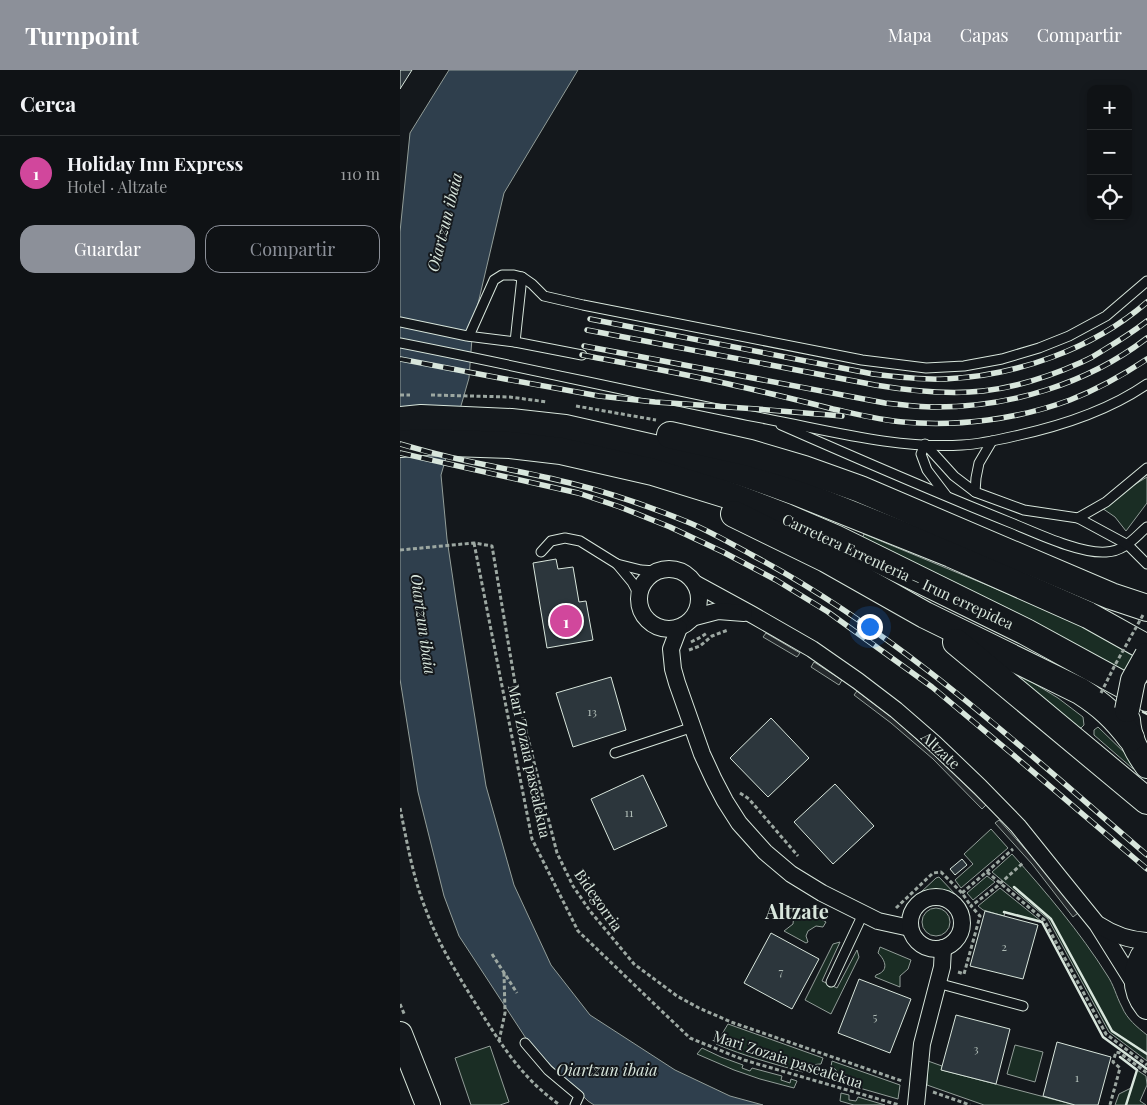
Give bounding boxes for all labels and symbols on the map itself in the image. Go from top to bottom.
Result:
water label: Oiartzun ibaia [422,170,466,274]
street label: Carretera Errenteria – Irun errepidea [779,508,1018,634]
water label: Oiartzun ibaia [407,572,441,676]
pin: 1 [550,602,582,640]
your location [857,614,883,640]
street label: Mari Zozaia pasealekua [504,682,556,840]
house number: 13 [587,703,597,719]
street label: Altzate [916,726,965,773]
house number: 11 [625,804,634,820]
street label: Bidegorria [570,865,628,935]
district label: Altzate [764,897,829,924]
house number: 2 [1001,938,1007,954]
house number: 7 [779,963,784,979]
house number: 5 [873,1008,878,1024]
street label: Mari Zozaia pasealekua [711,1025,866,1093]
house number: 3 [973,1040,979,1056]
water label: Oiartzun ibaia [556,1059,658,1080]
house number: 1 [1075,1069,1080,1085]

